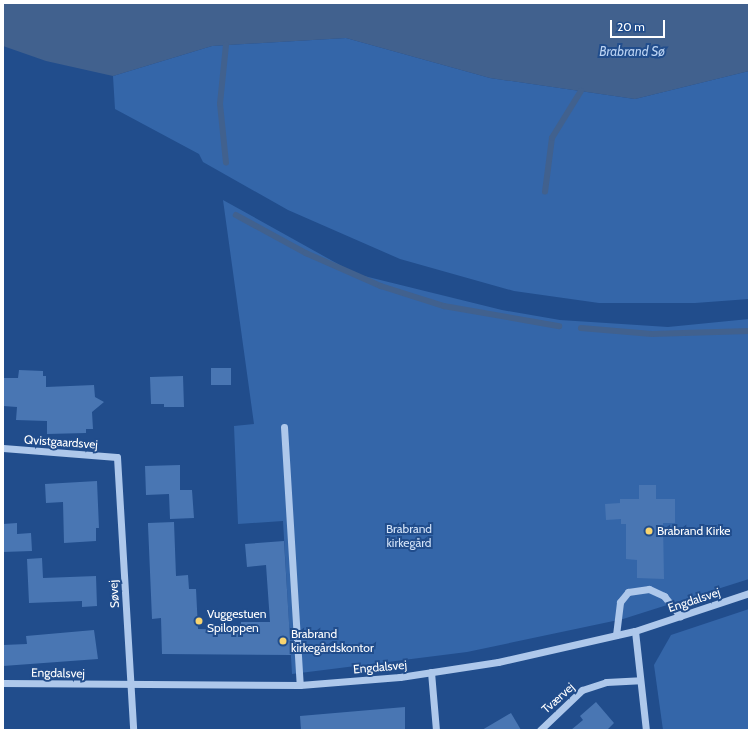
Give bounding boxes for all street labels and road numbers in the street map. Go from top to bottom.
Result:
street label: Qvistgaardsvej [24,432,98,452]
street label: Søvej [106,580,122,608]
street label: Engdalsvej [666,585,722,615]
street label: Engdalsvej [353,657,407,677]
street label: Engdalsvej [31,665,85,681]
street label: Tværvej [539,680,577,716]

